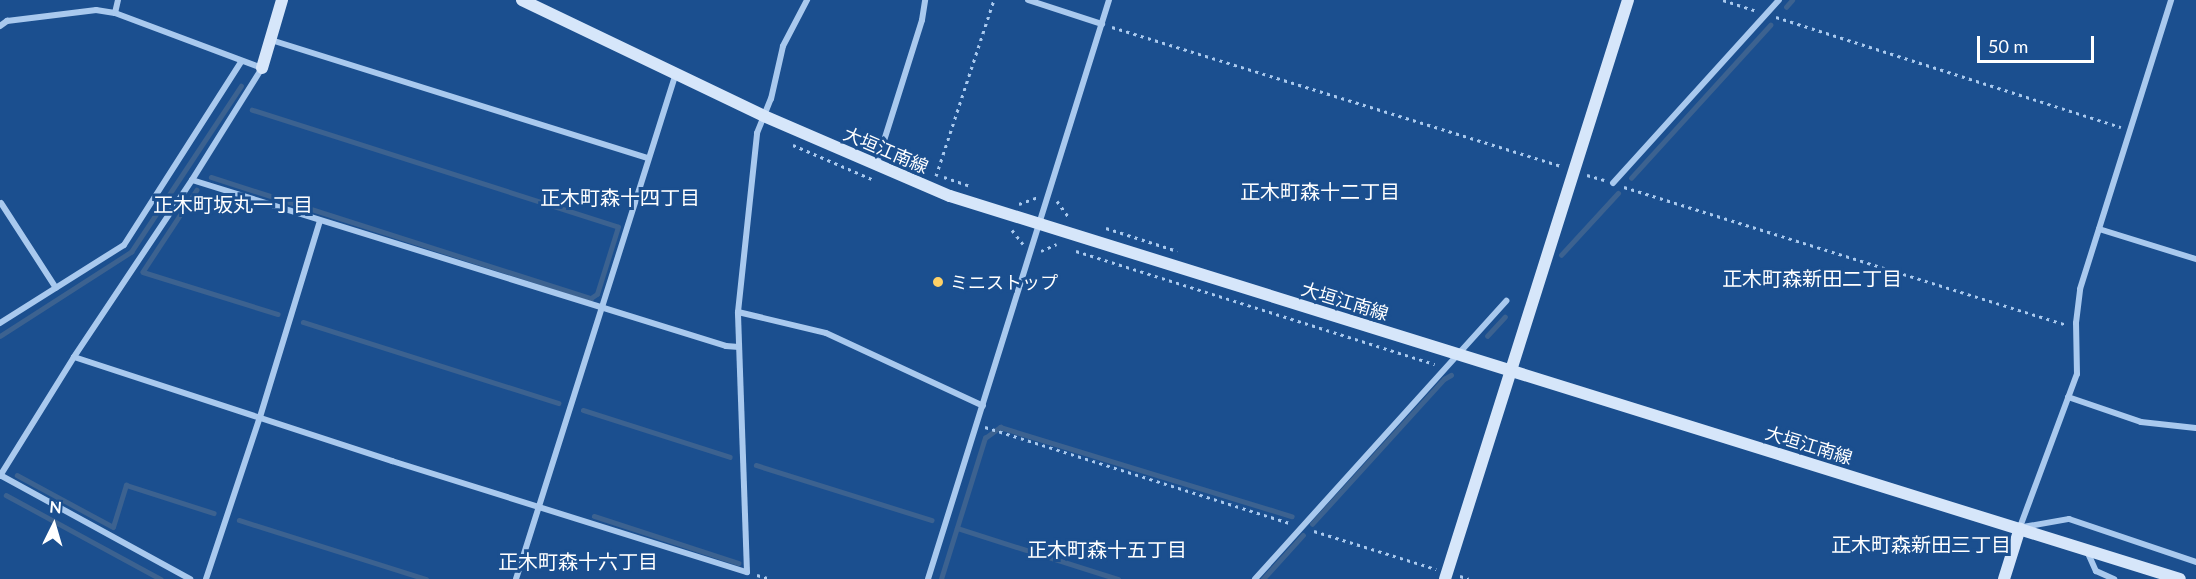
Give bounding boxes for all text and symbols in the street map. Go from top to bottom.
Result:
scale bar [1980,24,2097,62]
text: 50 m [1988,35,2028,57]
street label: 大垣江南線 [840,122,932,178]
district label: 正木町森十二丁目 [1240,179,1400,203]
district label: 正木町森十四丁目 [540,185,700,209]
district label: 正木町坂丸一丁目 [153,192,313,216]
district label: 正木町森新田二丁目 [1722,266,1902,290]
place label: ミニストップ [950,271,1058,293]
marker: ミニストップ [931,275,945,289]
street label: 大垣江南線 [1299,278,1391,324]
street label: 大垣江南線 [1763,422,1855,468]
north arrow [24,495,84,555]
text: N [49,497,63,517]
district label: 正木町森新田三丁目 [1831,532,2011,556]
district label: 正木町森十五丁目 [1027,537,1187,561]
district label: 正木町森十六丁目 [498,549,658,573]

